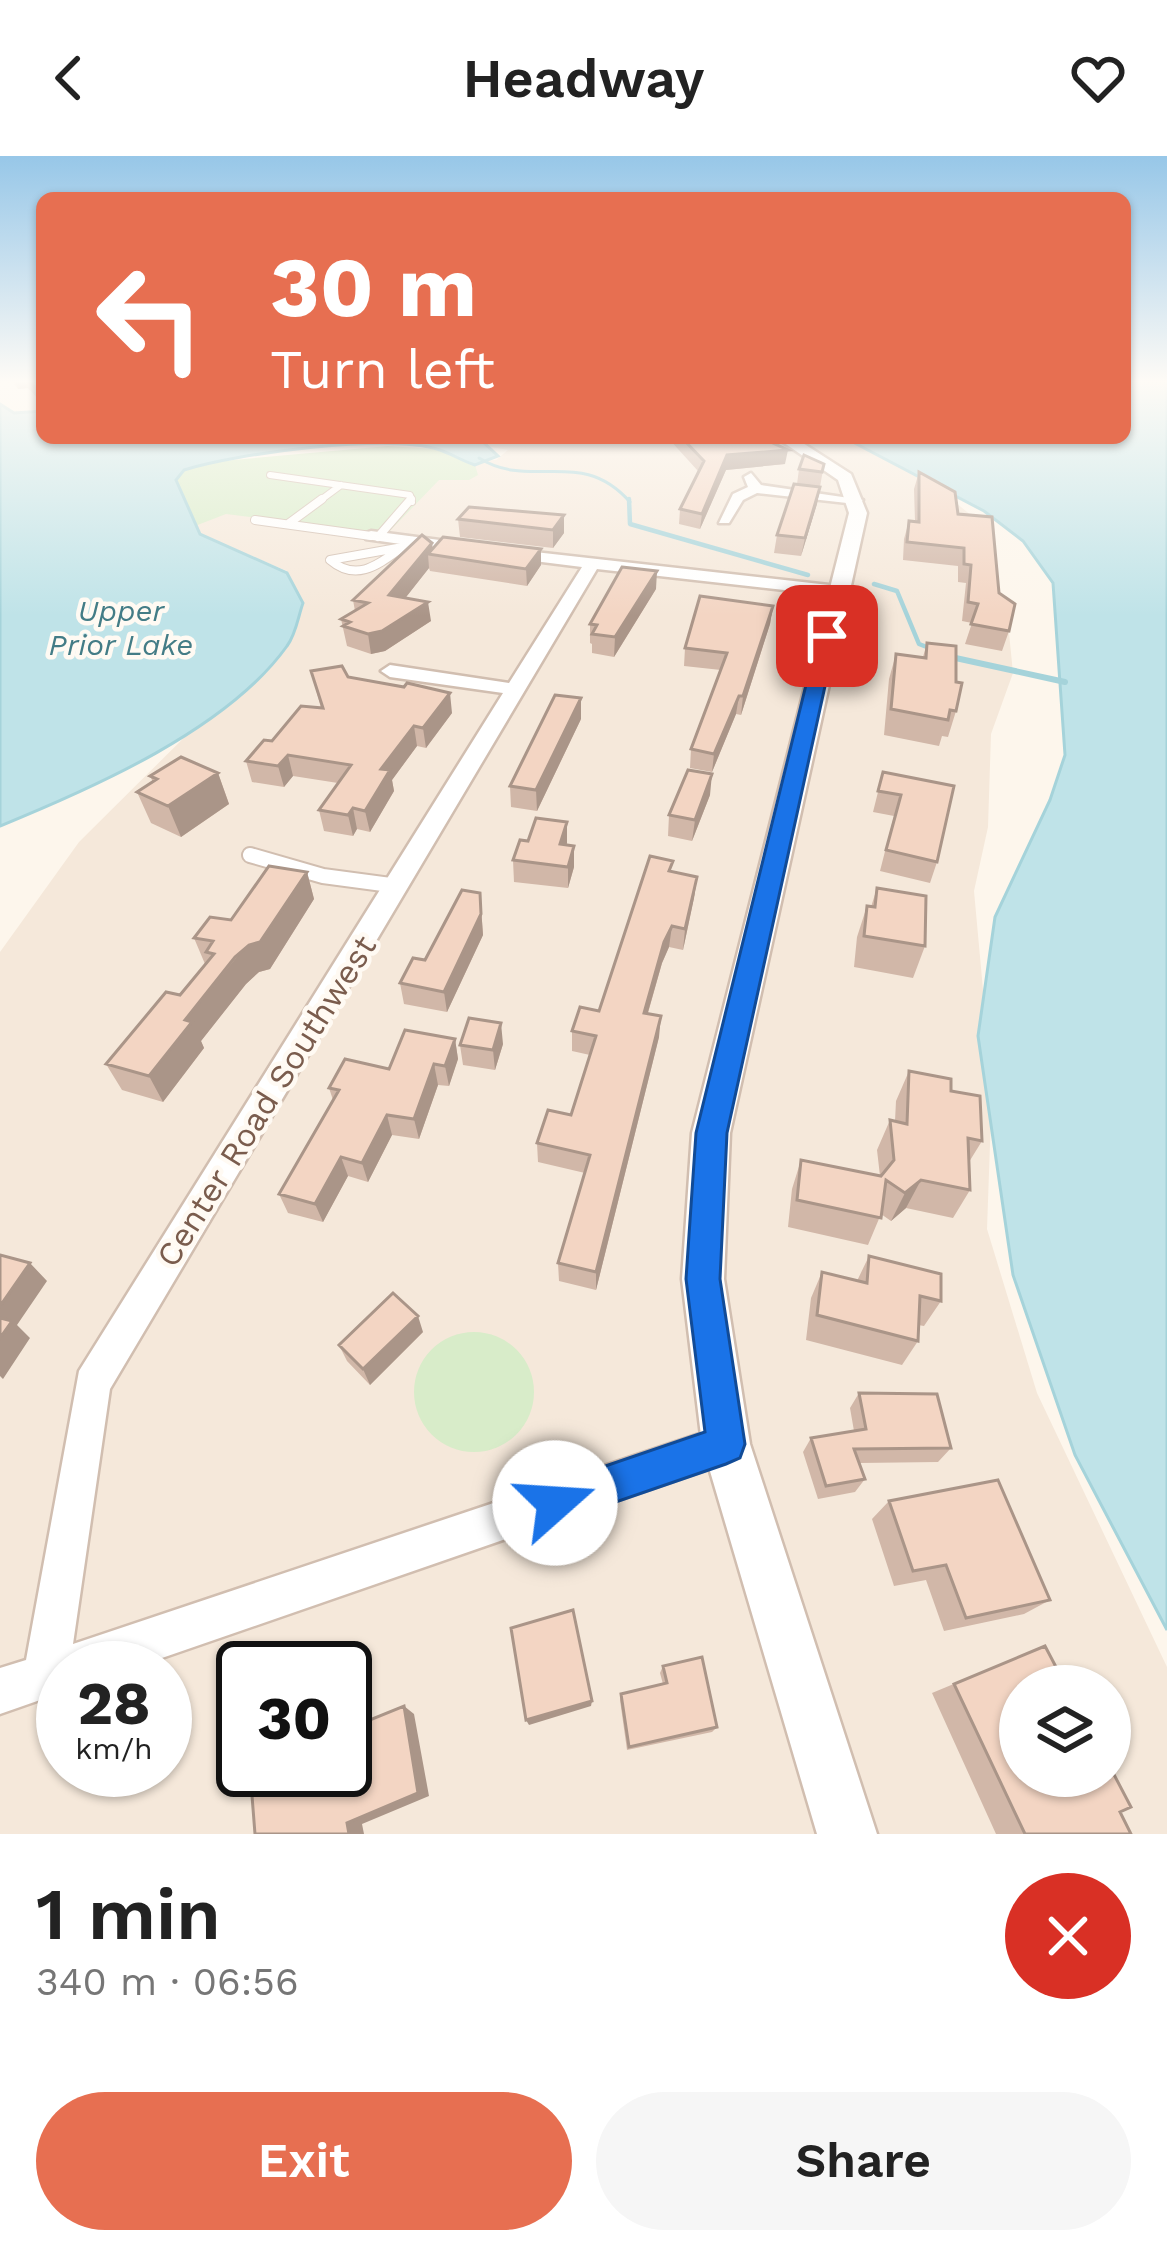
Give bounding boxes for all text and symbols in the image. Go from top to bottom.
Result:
icon: back [36,45,102,111]
icon: heart [1065,45,1131,111]
text: Headway [463,47,704,110]
text: 30 m [270,238,477,336]
icon: left [72,240,228,396]
text: Turn left [270,338,495,401]
pin [776,585,878,687]
water label: Upper Prior Lake [49,593,193,662]
icon: arrive [794,603,860,669]
street label: Center Road Southwest [148,928,384,1274]
position arrow [492,1440,618,1566]
speed limit sign: 30 [216,1641,372,1797]
map controls [999,1665,1131,1797]
button: layers [999,1665,1131,1797]
text: 28 [77,1668,151,1739]
text: km/h [75,1731,153,1766]
text: 1 min [36,1872,221,1956]
button: close [1005,1873,1131,1999]
text: 340 m · 06:56 [36,1959,299,2004]
button: Exit [36,2092,572,2230]
button: Share [596,2092,1131,2230]

